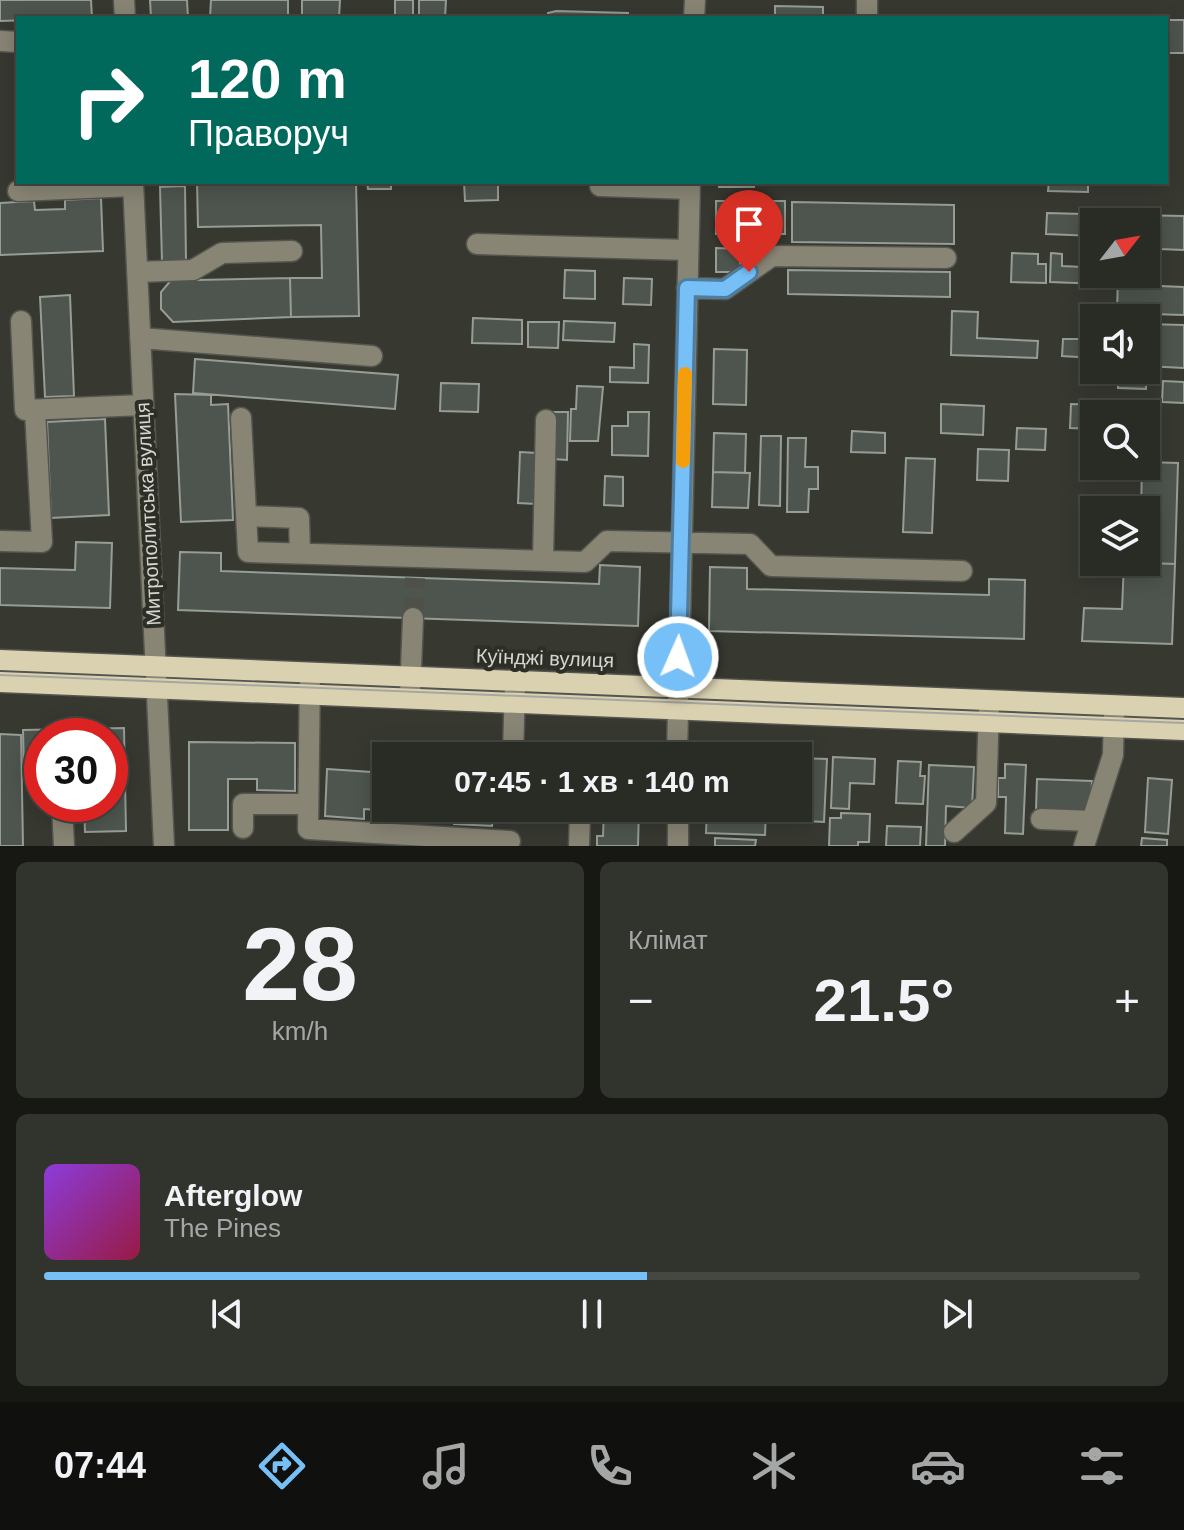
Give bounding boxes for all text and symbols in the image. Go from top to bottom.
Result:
text: 120 m [188,47,347,110]
icon: right [56,48,160,152]
text: Праворуч [188,113,349,154]
pin [715,190,783,272]
icon: arrive [727,202,771,246]
north arrow [1080,208,1160,288]
map controls [1080,208,1160,576]
button: sound [1080,304,1160,384]
button: search [1080,400,1160,480]
street label: Митрополитська вулиця [131,402,165,626]
button: layers [1080,496,1160,576]
position arrow [636,615,720,699]
street label: Куїнджі вулиця [476,645,614,671]
speed limit sign: 30 [24,718,128,822]
text: 07:45 · 1 хв · 140 m [454,765,730,798]
text: 28 [242,906,358,1022]
text: Клімат [628,925,708,955]
text: 21.5° [814,967,954,1034]
text: − [628,976,654,1025]
text: + [1114,976,1140,1025]
text: km/h [272,1016,328,1046]
text: Afterglow [164,1179,302,1212]
text: The Pines [164,1213,281,1243]
icon: previous [205,1292,249,1336]
icon: pause [570,1292,614,1336]
icon: next [935,1292,979,1336]
icon: directions [254,1438,310,1494]
icon: music [418,1438,474,1494]
icon: phone [582,1438,638,1494]
icon: climate [746,1438,802,1494]
icon: car [910,1438,966,1494]
icon: filters [1074,1438,1130,1494]
text: 07:44 [54,1445,146,1486]

